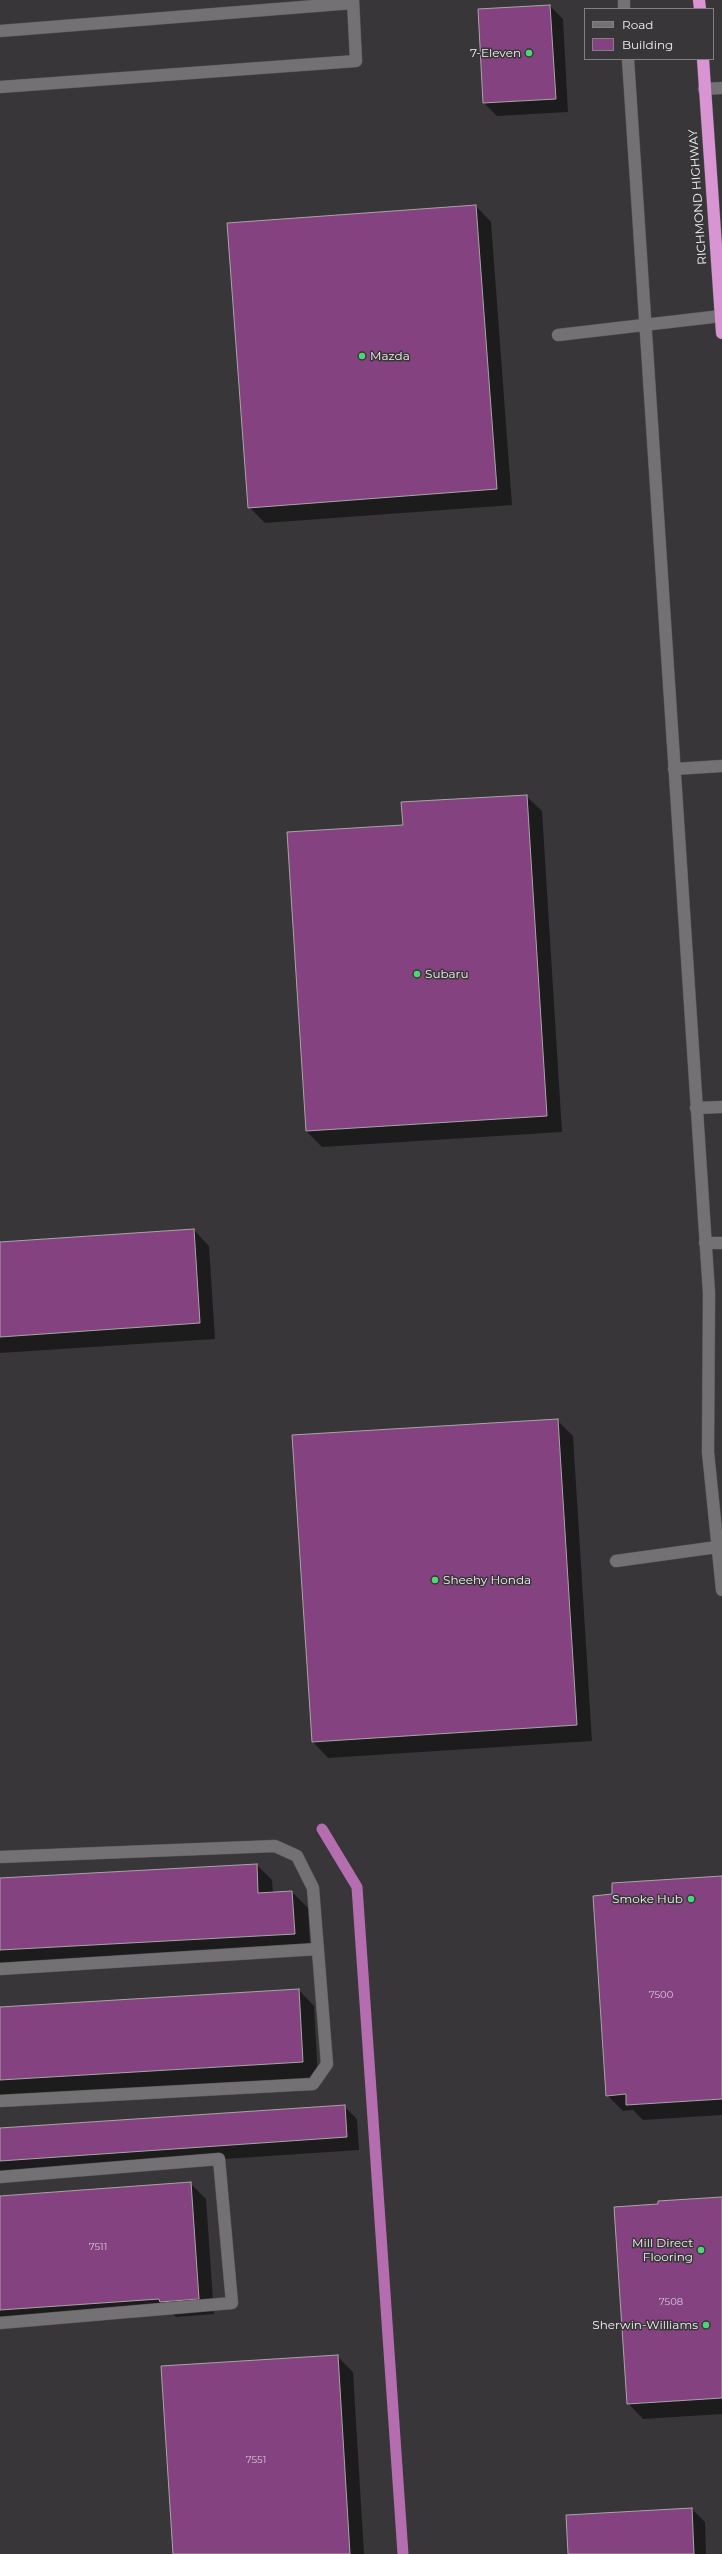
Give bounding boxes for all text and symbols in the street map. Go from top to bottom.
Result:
legend [584,8,714,60]
text: Road [622,17,653,32]
text: Building [622,37,673,52]
place label: 7-Eleven [470,46,521,60]
marker: 7-Eleven [524,48,534,58]
street label: RICHMOND HIGHWAY [686,129,710,265]
place label: Mazda [370,349,410,363]
marker: Mazda [357,351,367,361]
place label: Subaru [425,967,468,981]
marker: Subaru [412,969,422,979]
place label: Sheehy Honda [443,1573,531,1587]
marker: Sheehy Honda [430,1575,440,1585]
place label: Smoke Hub [612,1892,683,1906]
marker: Smoke Hub [686,1894,696,1904]
house number: 7500 [649,1989,673,2001]
place label: Mill Direct Flooring [632,2236,693,2264]
house number: 7511 [89,2241,107,2253]
marker: Mill Direct Flooring [696,2245,706,2255]
house number: 7508 [659,2296,683,2308]
place label: Sherwin-Williams [592,2318,698,2332]
marker: Sherwin-Williams [701,2320,711,2330]
house number: 7551 [246,2454,266,2466]

